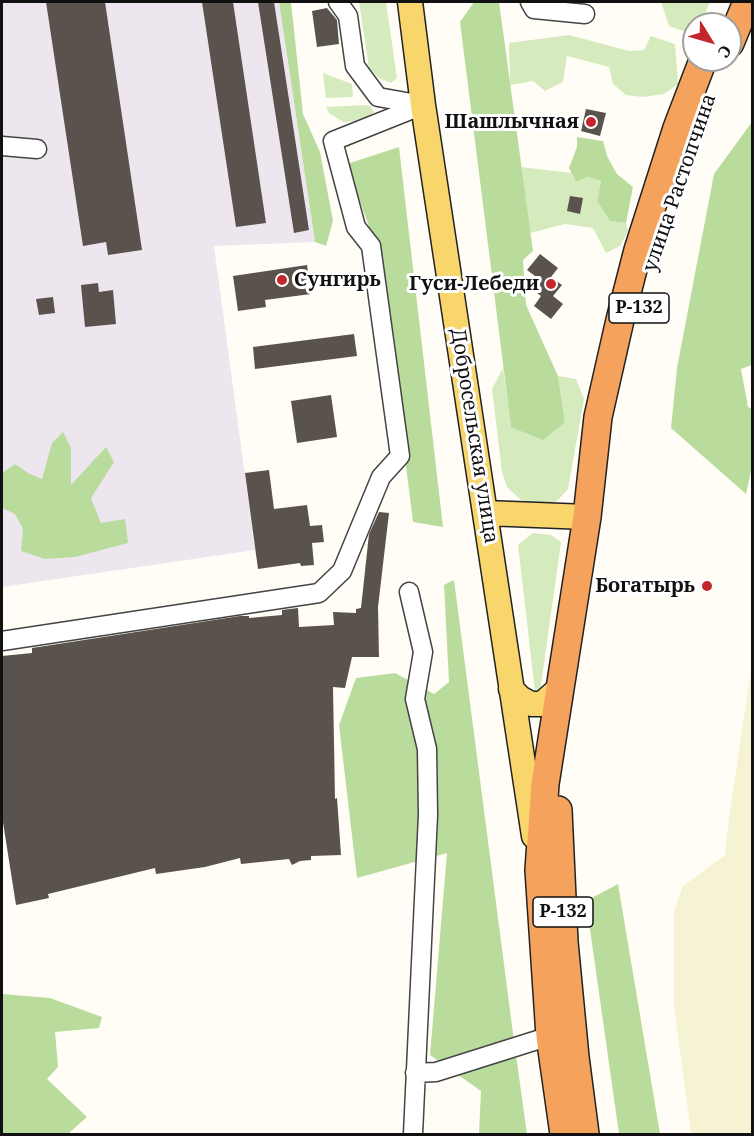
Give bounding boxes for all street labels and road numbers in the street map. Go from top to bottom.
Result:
street label: улица Растопчина [638,91,722,275]
road number: Р-132 [609,293,669,323]
street label: Добросельская улица [445,327,503,545]
road number: Р-132 [533,897,593,927]

